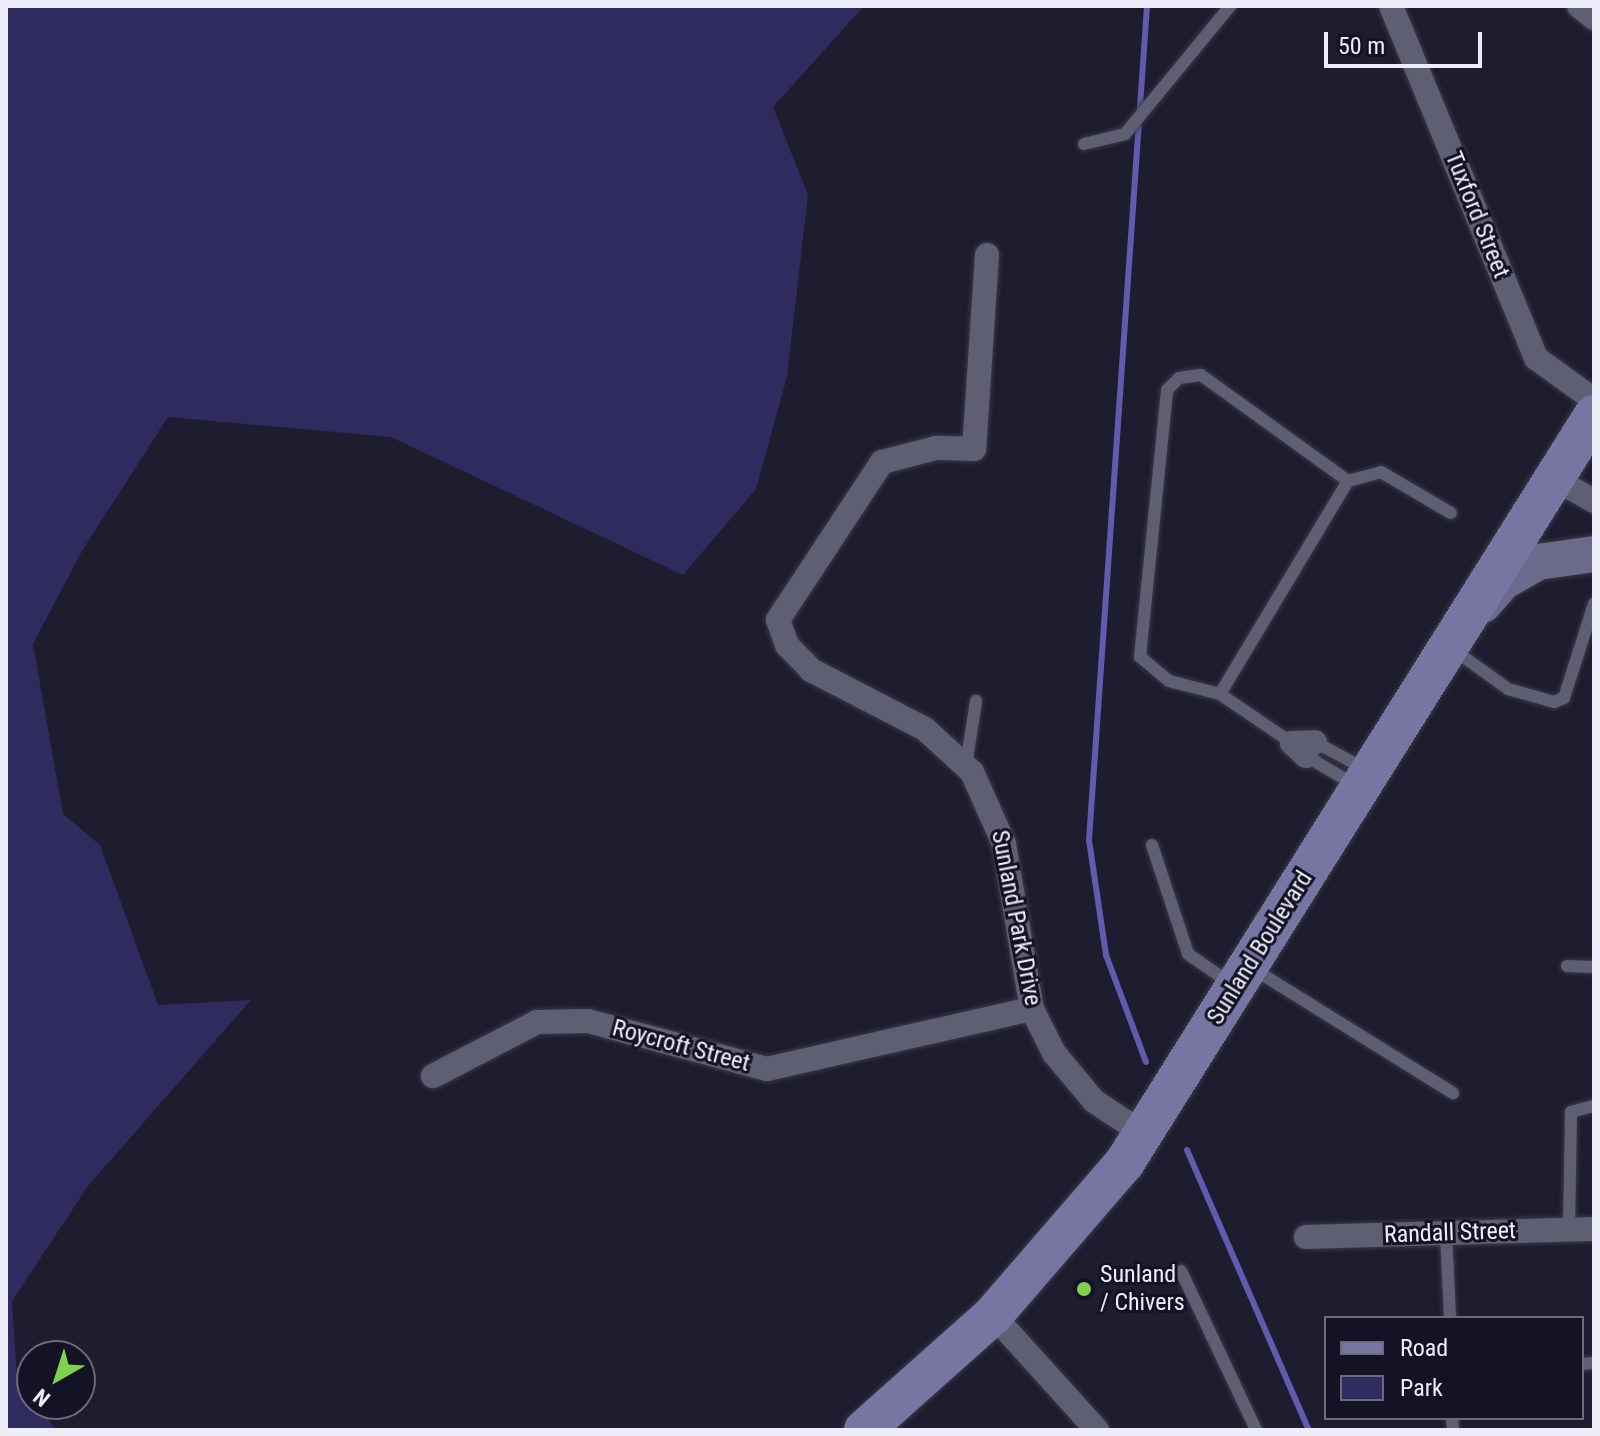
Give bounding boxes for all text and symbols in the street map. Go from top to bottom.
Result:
scale bar [1328,16,1486,66]
text: 50 m [1338,32,1385,60]
street label: Tuxford Street [1439,148,1515,282]
street label: Sunland Park Drive [985,828,1047,1008]
street label: Sunland Boulevard [1201,866,1319,1030]
street label: Roycroft Street [609,1014,753,1078]
street label: Randall Street [1384,1216,1516,1250]
place label: Sunland / Chivers [1100,1261,1185,1317]
marker: Sunland / Chivers [1075,1280,1093,1298]
legend [1324,1316,1584,1420]
text: Road [1400,1334,1448,1362]
north arrow [16,1340,96,1420]
text: Park [1400,1374,1443,1402]
text: N [29,1384,55,1411]

